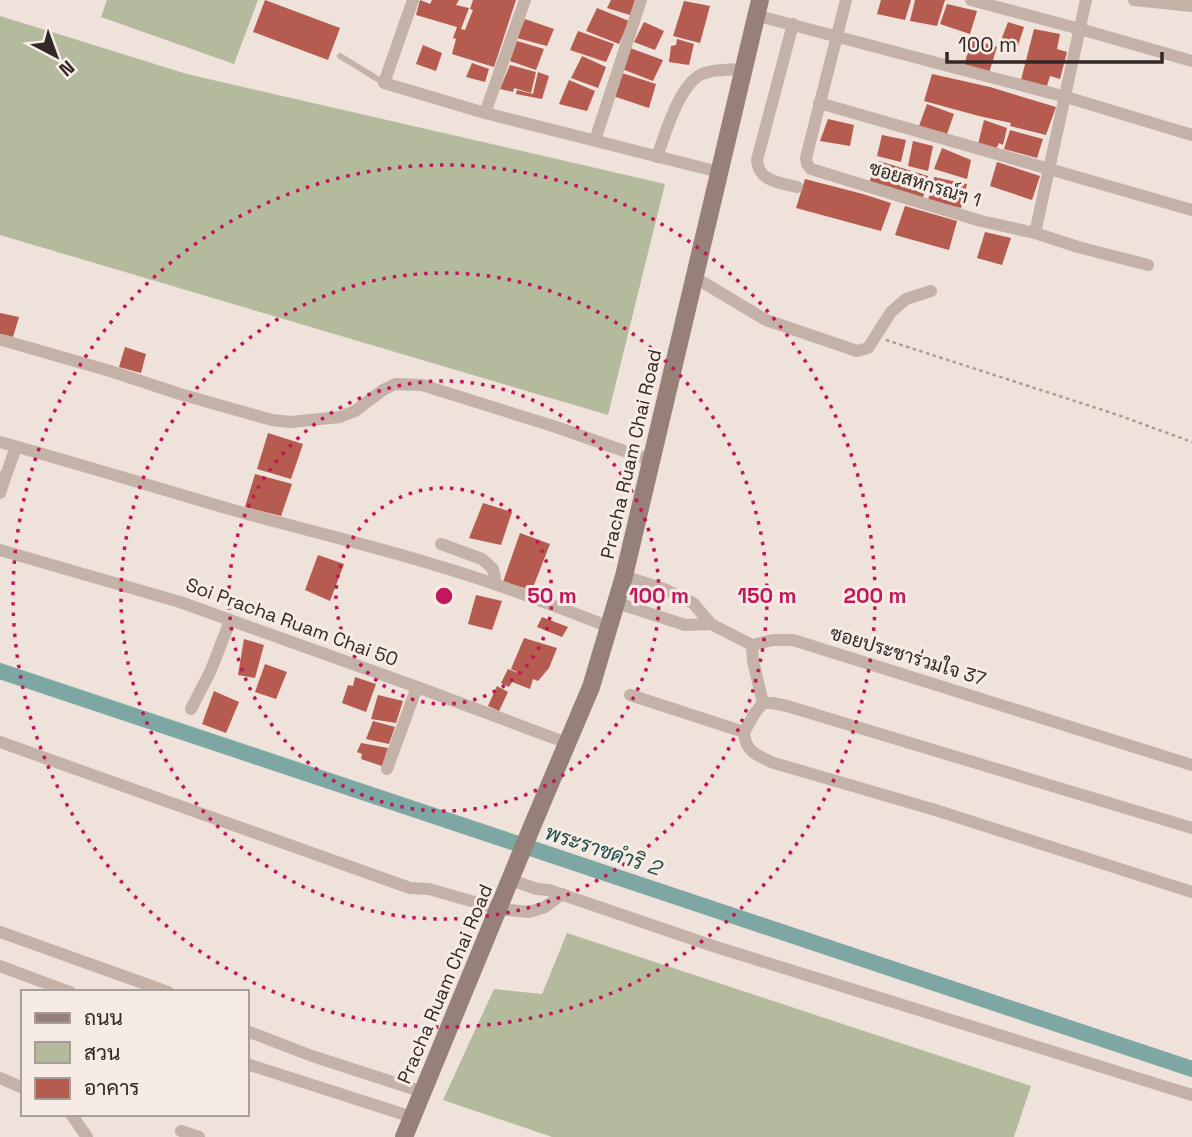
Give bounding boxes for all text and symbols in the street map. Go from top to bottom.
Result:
north arrow [21,21,91,91]
scale bar [947,21,1162,65]
text: 100 m [958,31,1017,58]
text: N [54,55,80,82]
street label: ซอยสหกรณ์ฯ 1 [866,155,984,213]
street label: Pracha Ruam Chai Road [595,347,667,561]
street label: Soi Pracha Ruam Chai 50 [182,572,402,672]
text: 50 m [527,582,577,609]
text: 100 m [629,582,689,609]
text: 150 m [738,582,796,609]
text: 200 m [844,582,906,609]
centre of rings [432,584,456,608]
street label: ซอยประชาร่วมใจ 37 [827,620,989,692]
water label: พระราชดำริ 2 [542,819,667,882]
street label: Pracha Ruam Chai Road [392,880,498,1088]
legend [21,990,248,1116]
text: ถนน [84,1004,123,1031]
text: สวน [84,1039,120,1066]
text: อาคาร [84,1074,140,1101]

